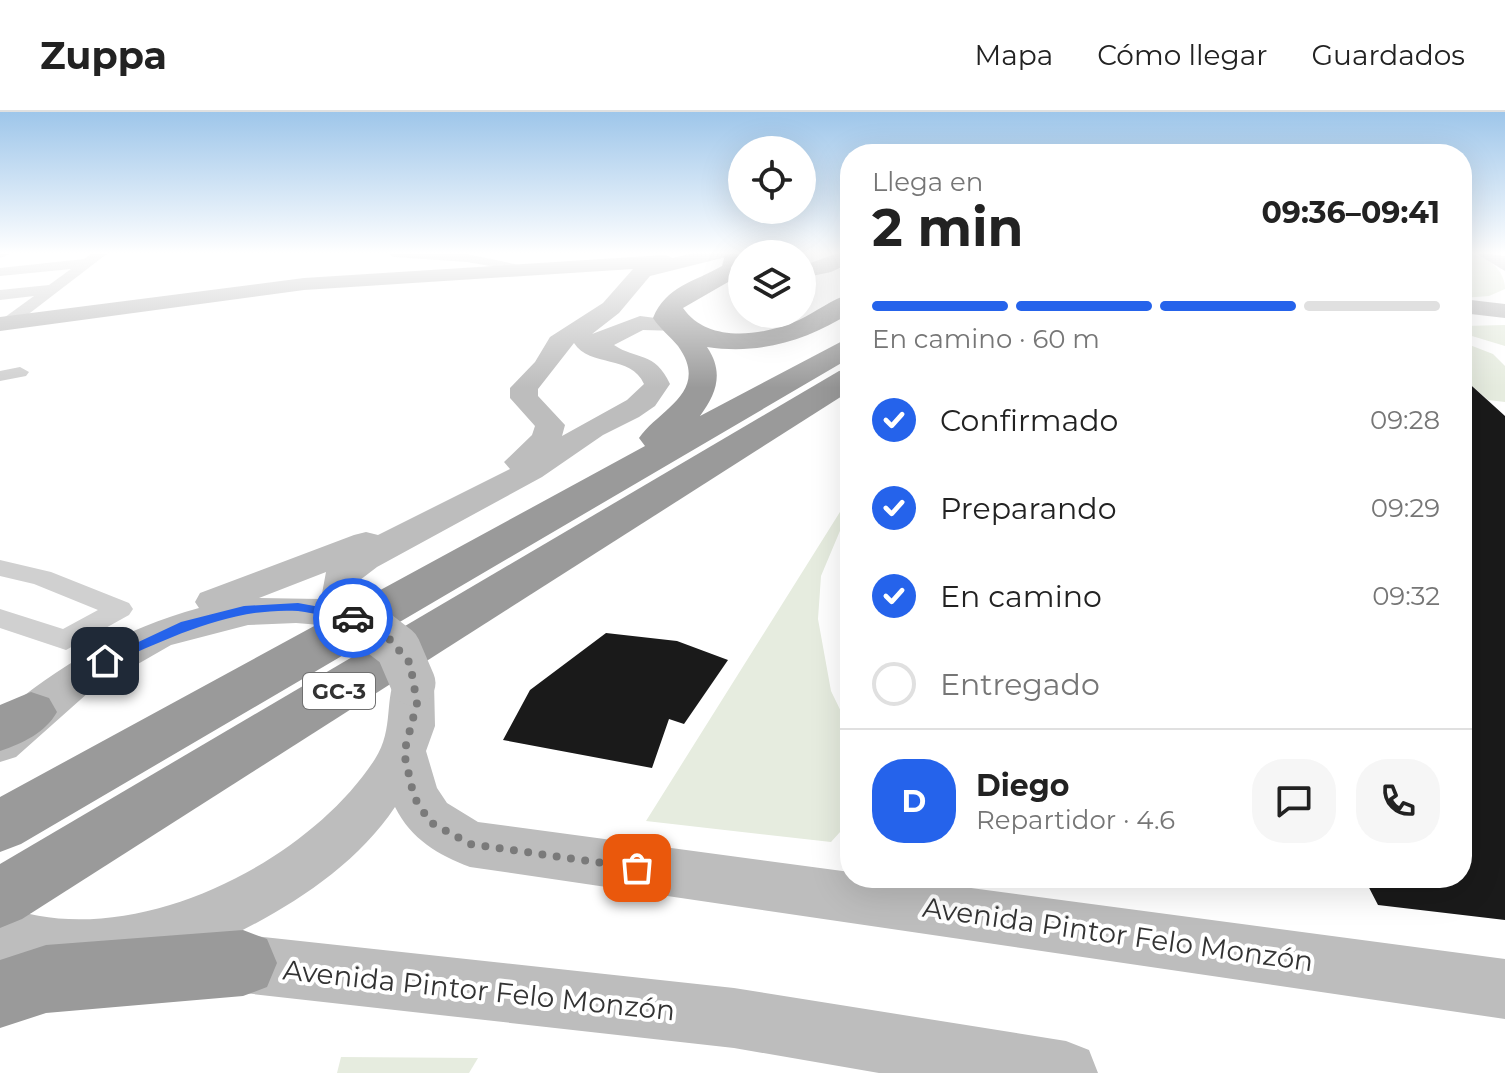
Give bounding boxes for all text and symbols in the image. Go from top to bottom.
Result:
text: Zuppa [40,32,167,79]
text: Mapa [974,38,1053,72]
text: Cómo llegar [1097,38,1267,72]
text: Guardados [1311,38,1465,72]
map controls [728,136,816,328]
button: locate [728,136,816,224]
text: Llega en [872,166,983,198]
text: 09:36–09:41 [1262,194,1440,231]
text: 2 min [872,196,1024,259]
button: layers [728,240,816,328]
text: En camino · 60 m [872,323,1100,355]
icon: check [872,398,916,442]
text: Confirmado [940,402,1118,439]
text: 09:28 [1370,404,1440,436]
icon: check [872,486,916,530]
text: Preparando [940,490,1117,527]
text: 09:29 [1371,492,1440,524]
icon: check [872,574,916,618]
courier [313,578,393,658]
text: En camino [940,578,1102,615]
text: 09:32 [1372,580,1440,612]
icon: car [331,596,375,640]
pin [71,627,139,695]
icon: home [83,639,127,683]
text: Entregado [940,666,1100,703]
road number: GC-3 [303,673,375,709]
button: chat [1252,759,1336,843]
button: phone [1356,759,1440,843]
text: Diego [976,767,1069,804]
text: D [902,783,926,820]
text: Repartidor · 4.6 [976,804,1175,836]
pin [603,834,671,902]
icon: bag [615,846,659,890]
street label: Avenida Pintor Felo Monzón [920,890,1316,978]
street label: Avenida Pintor Felo Monzón [281,952,677,1028]

